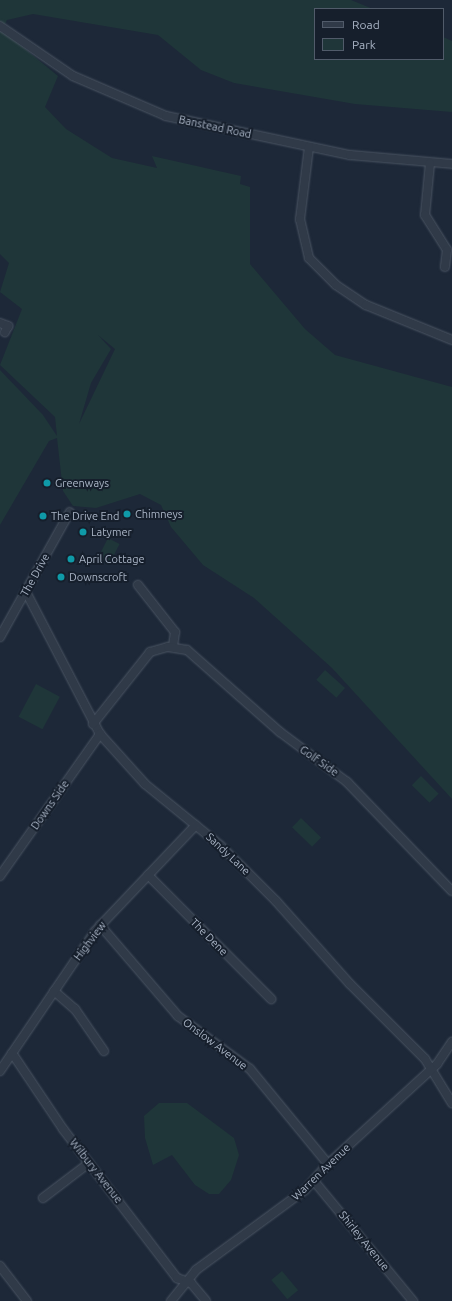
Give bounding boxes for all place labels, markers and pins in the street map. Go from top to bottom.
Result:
place label: Greenways [55,476,109,490]
marker: Greenways [42,478,52,488]
place label: Chimneys [135,507,183,521]
place label: The Drive End [51,509,119,523]
marker: Chimneys [122,509,132,519]
marker: The Drive End [38,511,48,521]
place label: Latymer [91,525,132,539]
marker: Latymer [78,527,88,537]
place label: April Cottage [79,552,145,566]
marker: April Cottage [66,554,76,564]
place label: Downscroft [69,570,127,584]
marker: Downscroft [56,572,66,582]

